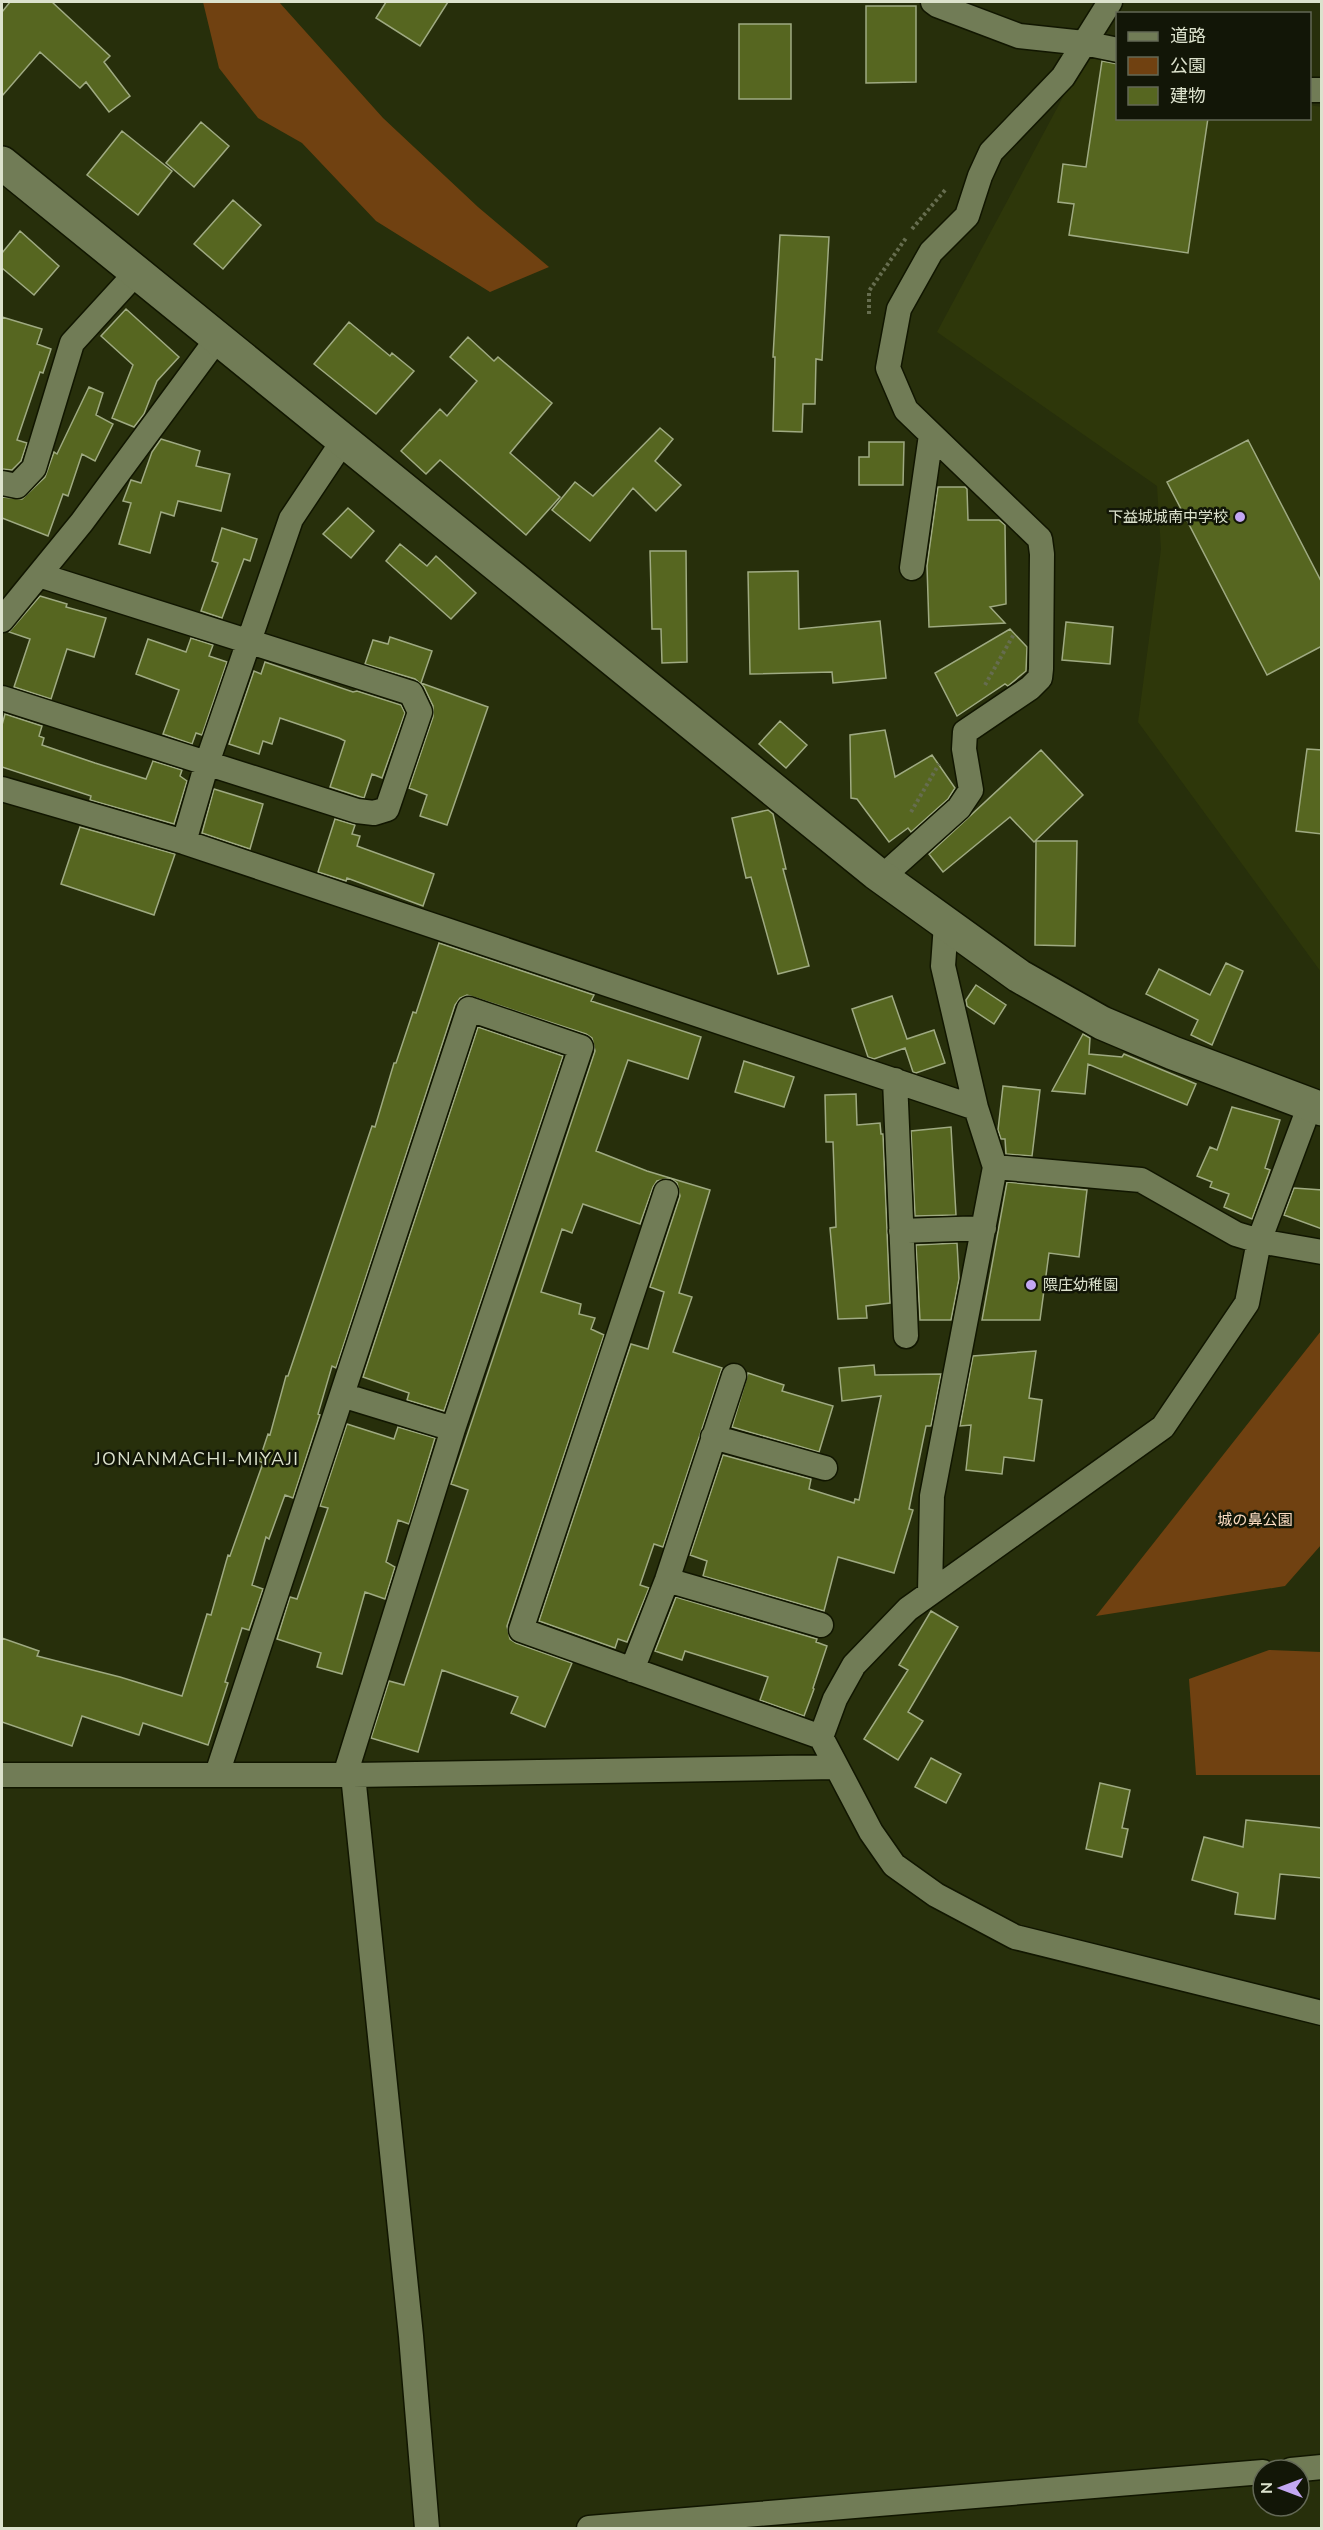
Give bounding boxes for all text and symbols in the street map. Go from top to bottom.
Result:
legend [1116,12,1311,120]
text: 道路 [1170,24,1206,48]
text: 公園 [1170,54,1206,78]
text: 建物 [1170,84,1206,108]
place label: 下益城城南中学校 [1108,507,1228,527]
marker: 下益城城南中学校 [1233,510,1247,524]
place label: 隈庄幼稚園 [1043,1275,1118,1295]
marker: 隈庄幼稚園 [1024,1278,1038,1292]
district label: JONANMACHI-MIYAJI [94,1447,299,1471]
park label: 城の鼻公園 [1217,1510,1293,1530]
north arrow [1251,2458,1311,2518]
text: N [1256,2482,1278,2494]

